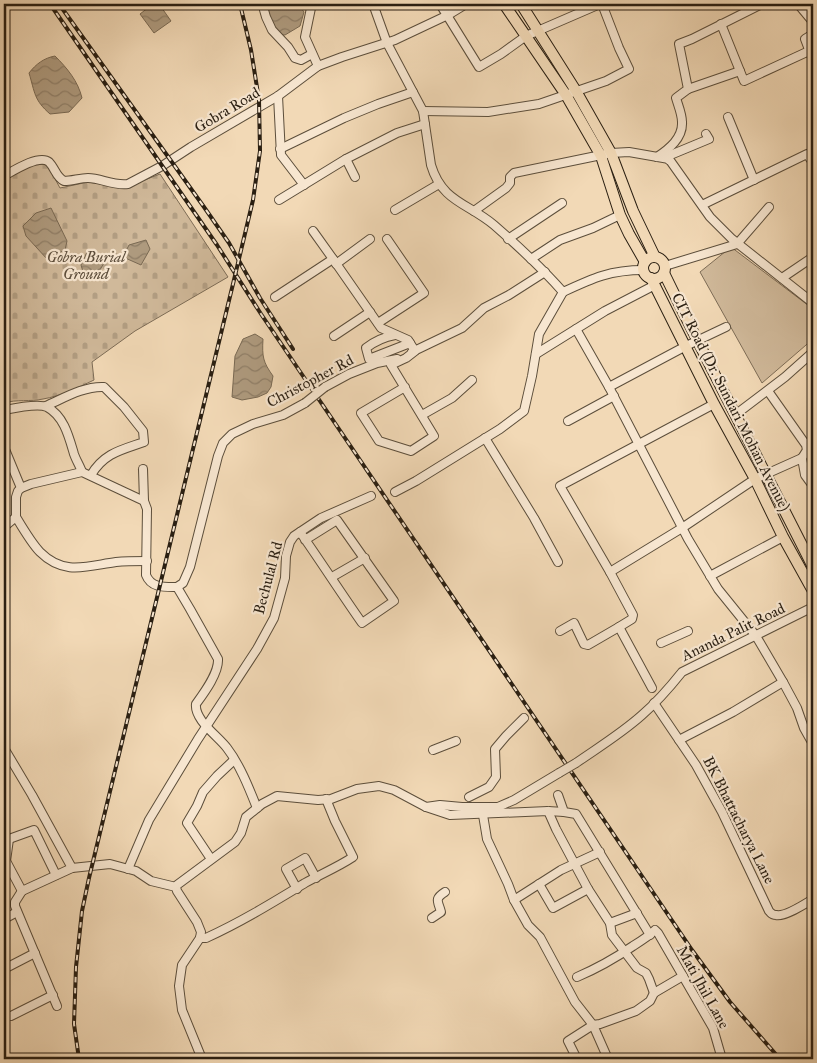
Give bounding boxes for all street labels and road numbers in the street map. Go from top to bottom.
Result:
street label: Gobra Road [191,83,263,137]
street label: CIT Road (Dr. Sundari Mohan Avenue) [667,290,794,515]
street label: Christopher Rd [264,350,357,411]
street label: Bechulal Rd [250,539,286,616]
street label: Ananda Palit Road [677,599,788,665]
street label: BK Bhattacharya Lane [699,753,779,887]
street label: Mati Jhil Lane [672,942,733,1032]

